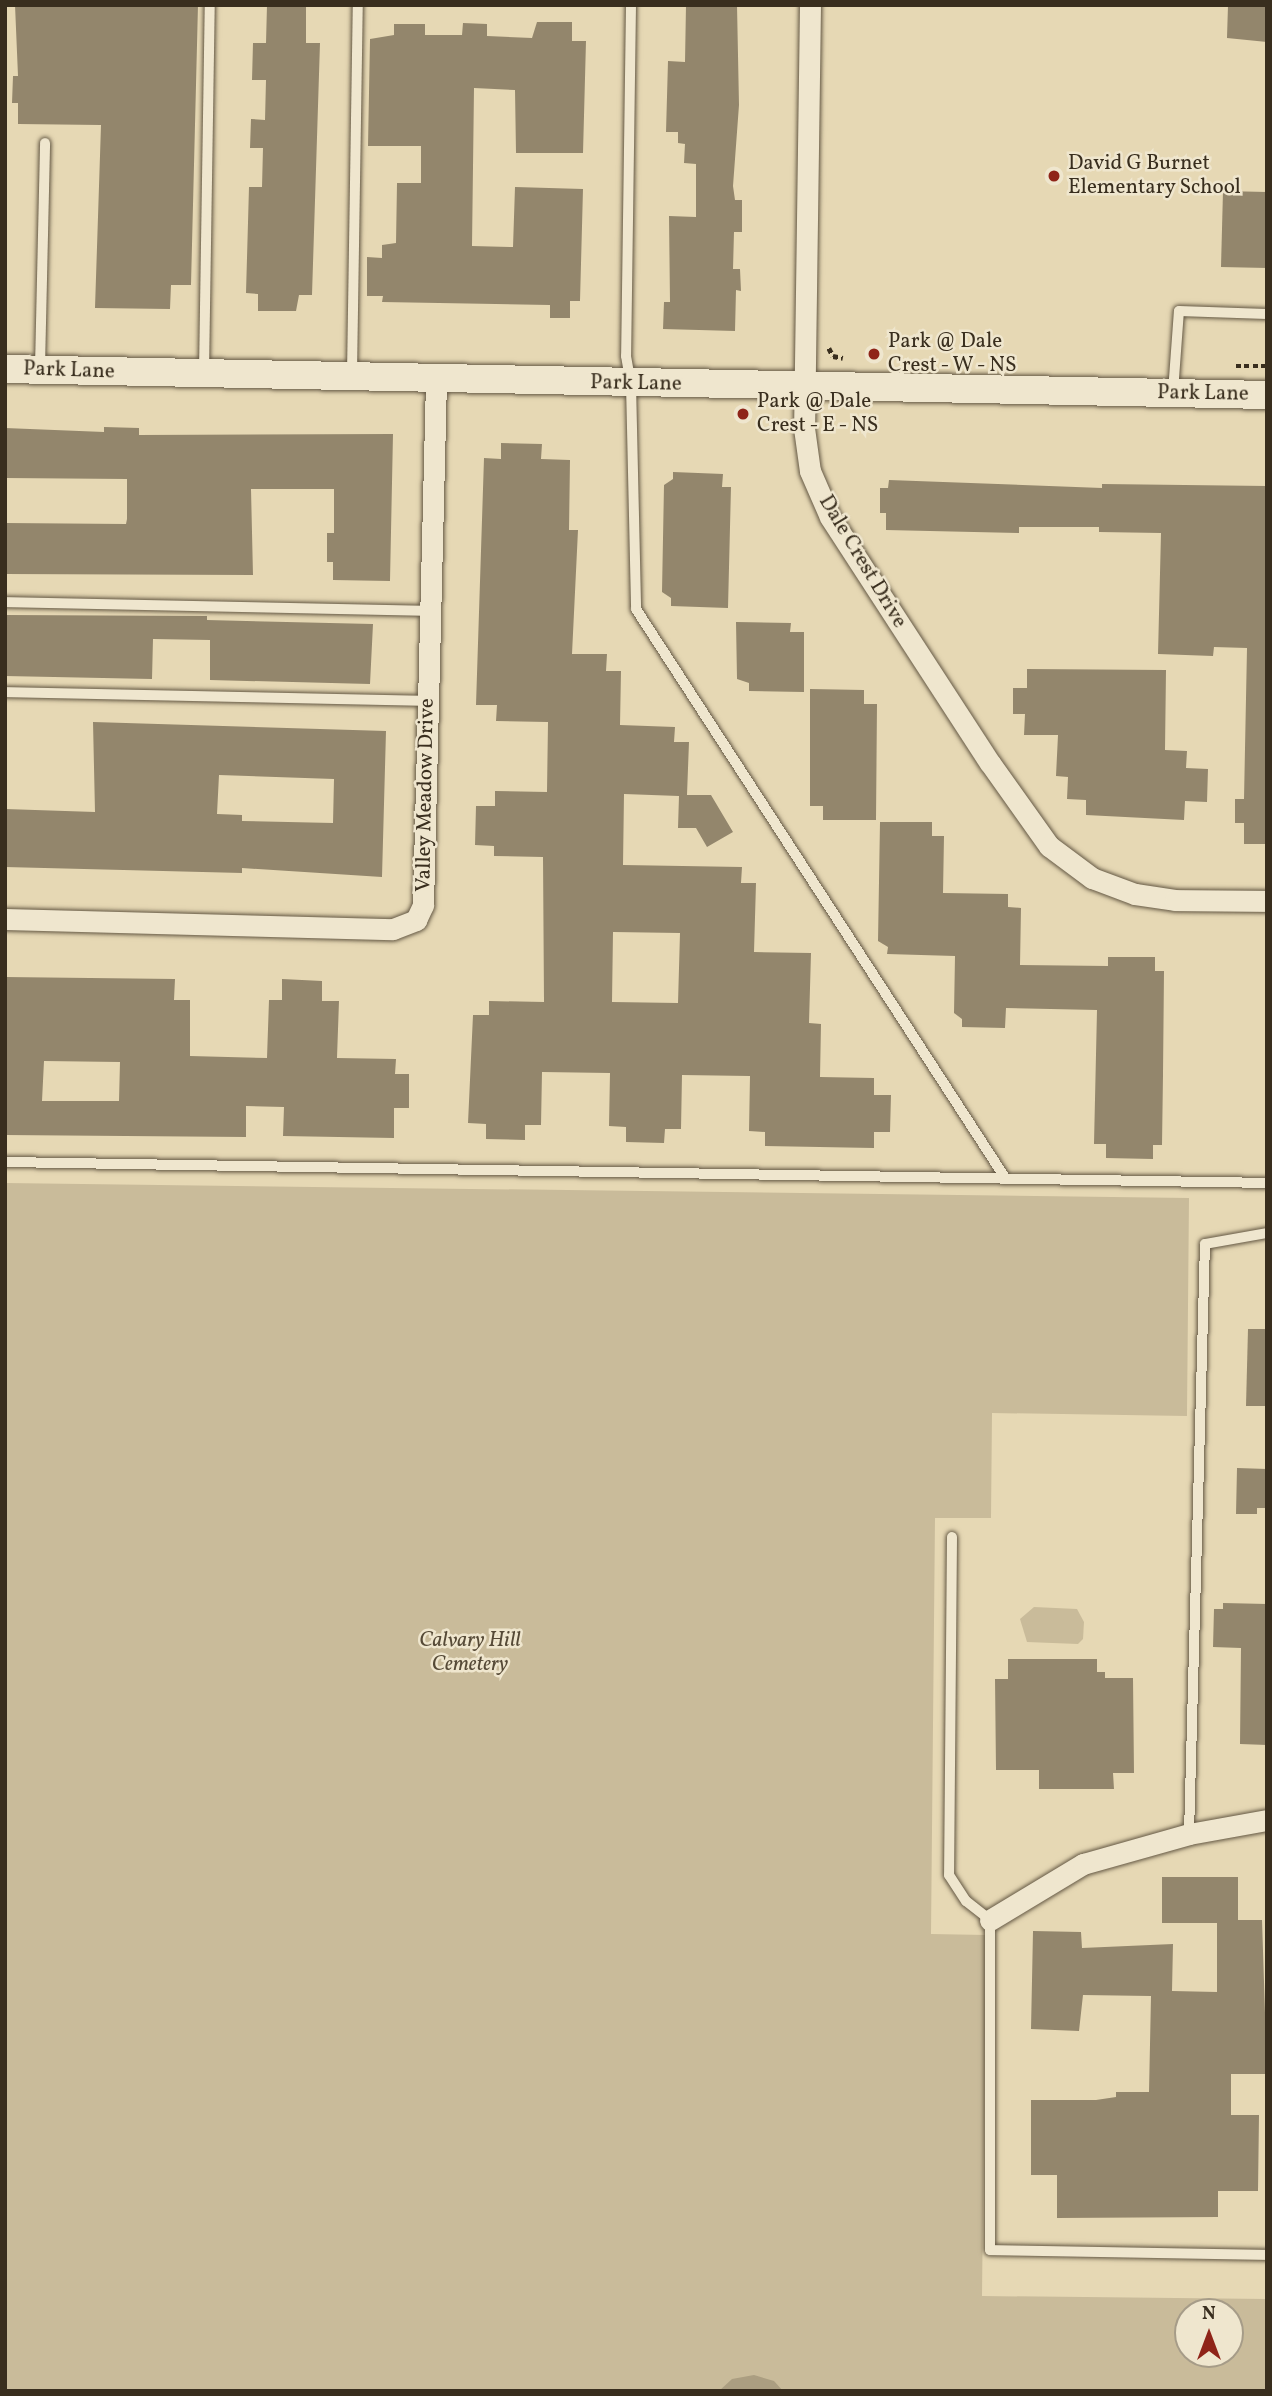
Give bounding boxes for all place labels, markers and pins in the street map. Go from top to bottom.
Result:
place label: David G Burnet Elementary School [1068,151,1242,201]
marker: David G Burnet Elementary School [1046,168,1062,184]
place label: Park @ Dale Crest - W - NS [888,329,1019,379]
marker: Park @ Dale Crest - W - NS [866,346,882,362]
place label: Park @ Dale Crest - E - NS [757,389,880,439]
marker: Park @ Dale Crest - E - NS [735,406,751,422]

